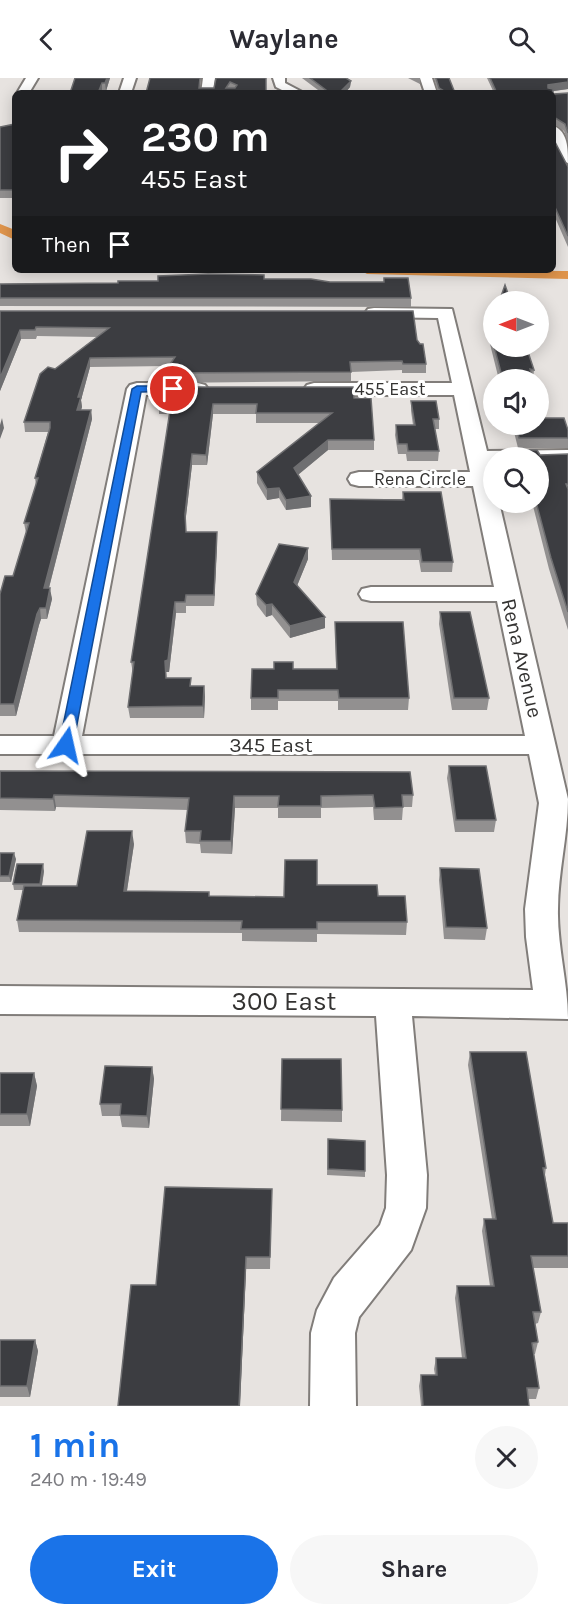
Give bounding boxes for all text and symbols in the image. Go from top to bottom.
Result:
icon: back [30,23,63,56]
text: Waylane [229,23,339,55]
icon: search [505,23,538,56]
text: 230 m [141,112,270,162]
icon: right [42,114,120,192]
text: 455 East [141,163,247,195]
icon: arrive [103,228,136,261]
text: Then [42,232,91,258]
north arrow [483,291,549,357]
map controls [483,291,549,513]
pin [147,363,198,414]
button: sound [483,369,549,435]
icon: arrive [156,372,189,405]
street label: 455 East [355,378,426,400]
button: search [483,447,549,513]
street label: Rena Circle [374,468,466,490]
street label: Rena Avenue [497,596,547,720]
position arrow [34,713,98,777]
street label: 345 East [229,733,313,757]
street label: 300 East [232,986,337,1017]
text: 1 min [30,1424,120,1466]
button: close [475,1426,538,1489]
text: 240 m · 19:49 [30,1468,147,1491]
button: Exit [30,1535,278,1604]
button: Share [290,1535,538,1604]

